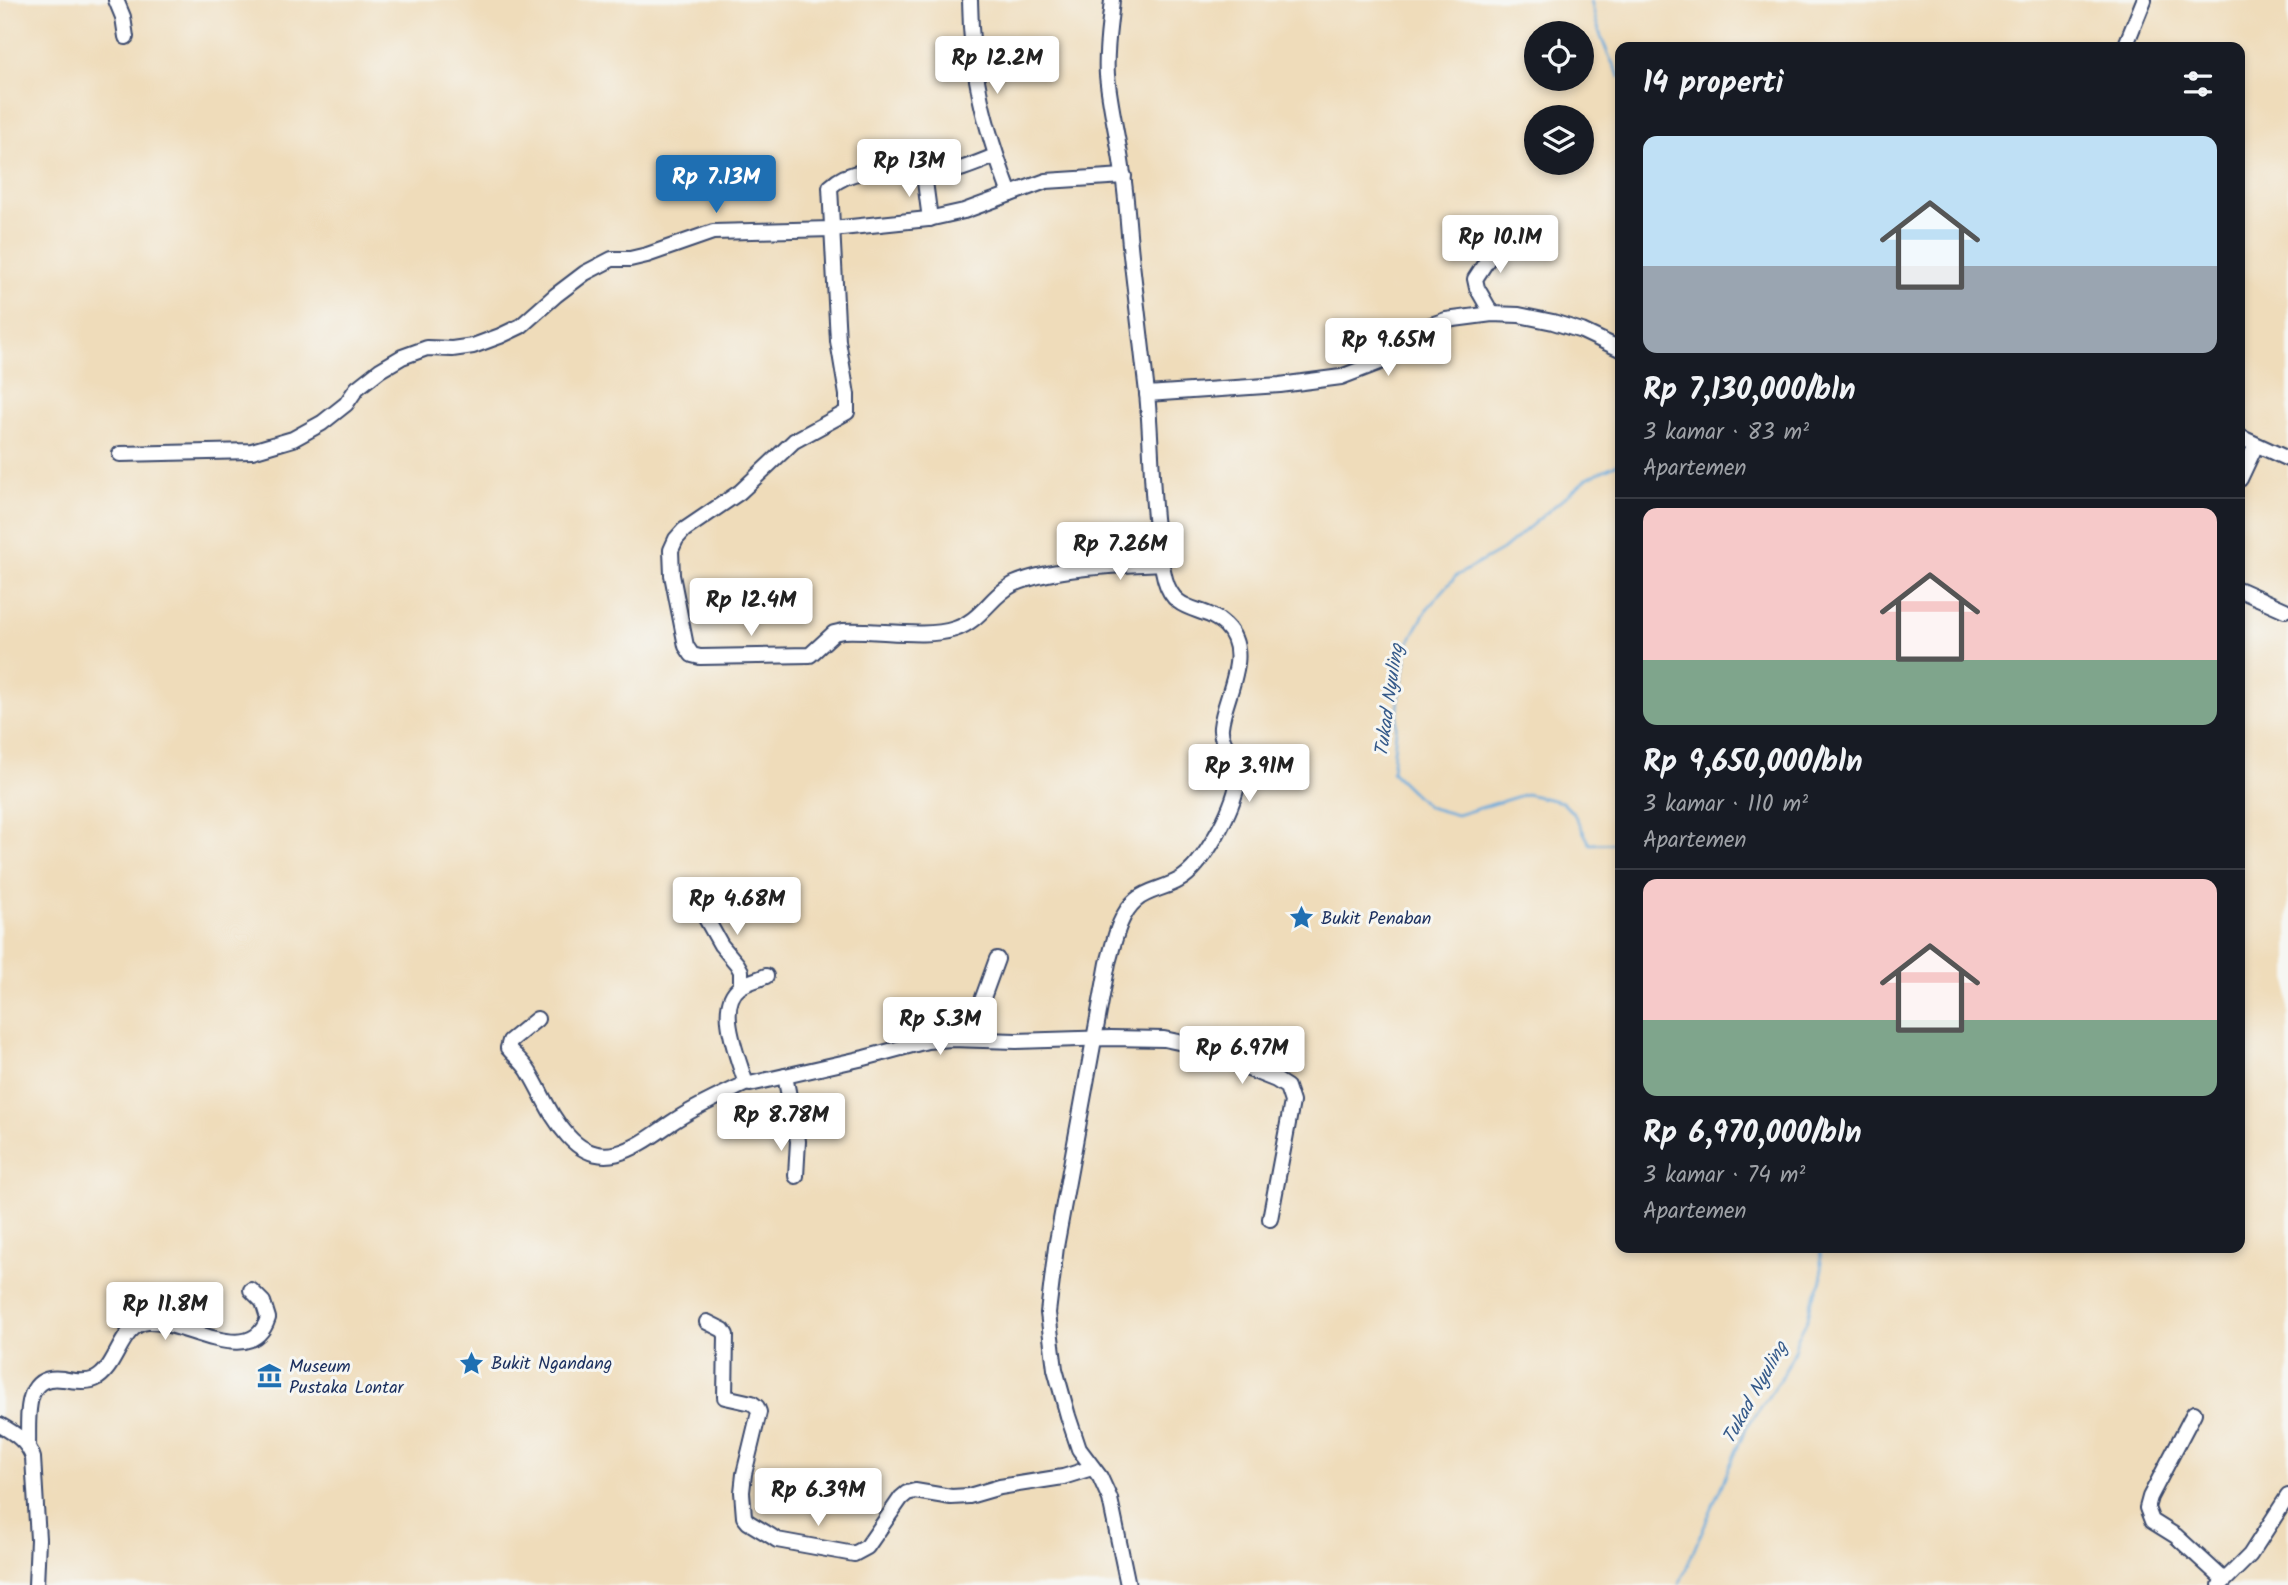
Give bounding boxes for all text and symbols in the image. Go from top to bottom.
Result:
map controls [1524,21,1594,175]
button: locate [1524,21,1594,91]
pin: Rp 12.2M [925,36,1069,96]
text: Rp 12.2M [951,41,1043,77]
text: 14 properti [1643,60,1784,108]
icon: filters [2179,65,2217,103]
button: layers [1524,105,1594,175]
pin: Rp 13M [852,140,966,199]
text: Rp 13M [873,144,945,180]
pin: Rp 7.13M [644,156,788,215]
text: Rp 7.13M [672,160,760,196]
icon: home [1867,182,1993,308]
pin: Rp 10.1M [1428,216,1572,275]
text: Rp 10.1M [1458,220,1542,256]
pin: Rp 9.65M [1316,318,1460,378]
text: Rp 9.65M [1341,323,1435,359]
text: Rp 7,130,000/bln [1643,367,1856,415]
text: 3 kamar · 83 m² [1643,415,1809,451]
text: Apartemen [1643,451,1747,487]
pin: Rp 7.26M [1048,522,1192,582]
text: Rp 7.26M [1073,527,1167,563]
icon: home [1867,554,1993,680]
pin: Rp 12.4M [679,578,823,638]
text: Rp 12.4M [706,583,796,619]
water label: Tukad Nyuling [1367,641,1413,759]
text: Rp 9,650,000/bln [1643,739,1863,787]
pin: Rp 3.91M [1177,744,1321,804]
text: Rp 3.91M [1204,749,1294,785]
text: 3 kamar · 110 m² [1643,787,1808,823]
text: Apartemen [1643,823,1747,859]
pin: Rp 4.68M [665,878,809,937]
text: Rp 4.68M [689,882,785,918]
place icon: Bukit Penaban [1287,904,1315,932]
place label: Bukit Penaban [1321,905,1431,934]
icon: home [1867,925,1993,1051]
pin: Rp 5.3M [875,998,1005,1057]
text: Rp 5.3M [899,1002,981,1038]
pin: Rp 6.97M [1170,1026,1314,1086]
text: Rp 6.97M [1196,1031,1288,1067]
pin: Rp 8.78M [709,1094,853,1153]
text: Rp 8.78M [733,1098,829,1134]
text: Rp 6,970,000/bln [1643,1110,1862,1158]
text: 3 kamar · 74 m² [1643,1158,1805,1194]
text: Apartemen [1643,1194,1747,1230]
pin: Rp 11.8M [93,1282,237,1342]
text: Rp 11.8M [122,1287,208,1323]
water label: Tukad Nyuling [1715,1335,1797,1450]
place icon: Bukit Ngandang [457,1349,485,1377]
place label: Bukit Ngandang [491,1350,612,1379]
place label: Museum Pustaka Lontar [289,1353,405,1403]
museum icon: Museum Pustaka Lontar [255,1362,283,1390]
pin: Rp 6.39M [746,1468,890,1528]
text: Rp 6.39M [771,1473,865,1509]

